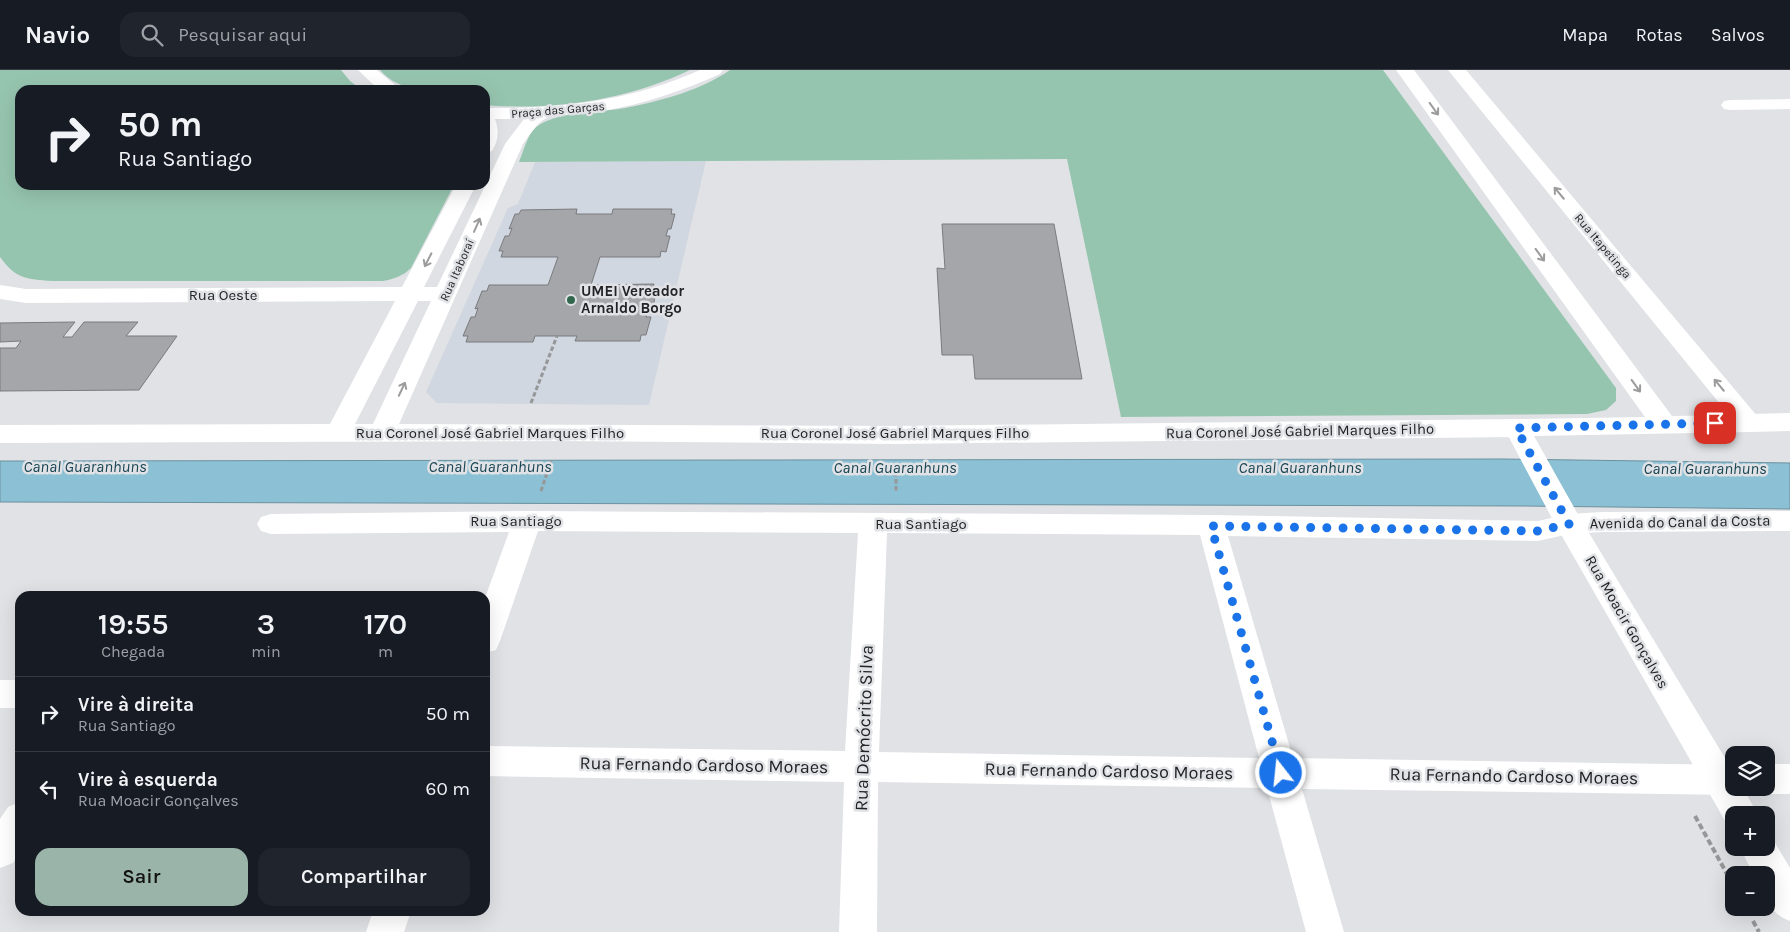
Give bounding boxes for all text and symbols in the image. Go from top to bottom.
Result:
search box [120,12,470,57]
text: Navio [25,21,90,49]
icon: search [138,21,166,49]
text: Pesquisar aqui [178,24,307,46]
text: Mapa [1562,24,1608,46]
text: Rotas [1636,24,1683,46]
text: Salvos [1711,24,1765,46]
street label: Praça das Garças [511,99,605,121]
one-way arrow [1428,102,1439,115]
text: 50 m [118,104,203,145]
icon: right [35,105,100,170]
text: Rua Santiago [118,146,252,172]
one-way arrow [1553,186,1565,199]
street label: Rua Itapetinga [1572,211,1634,281]
one-way arrow [473,218,483,233]
street label: Rua Itaboraí [437,236,477,303]
one-way arrow [1535,248,1545,262]
one-way arrow [423,252,433,267]
place label: UMEI Vereador Arnaldo Borgo [581,282,684,317]
street label: Rua Oeste [189,286,257,304]
marker: UMEI Vereador Arnaldo Borgo [565,294,577,306]
one-way arrow [1631,379,1641,393]
one-way arrow [1713,379,1724,392]
one-way arrow [398,382,408,397]
pin [1694,402,1736,444]
icon: arrive [1701,409,1729,437]
street label: Rua Coronel José Gabriel Marques Filho [1166,420,1434,442]
street label: Rua Coronel José Gabriel Marques Filho [356,424,624,442]
street label: Rua Coronel José Gabriel Marques Filho [761,424,1029,442]
water label: Canal Guaranhuns [23,457,147,476]
water label: Canal Guaranhuns [428,457,552,476]
water label: Canal Guaranhuns [833,458,957,477]
water label: Canal Guaranhuns [1238,458,1362,477]
water label: Canal Guaranhuns [1643,459,1767,478]
street label: Avenida do Canal da Costa [1589,511,1771,533]
street label: Rua Santiago [470,512,562,530]
street label: Rua Santiago [875,515,967,533]
street label: Rua Moacir Gonçalves [1582,552,1672,692]
text: 19:55 [98,606,169,642]
text: 3 [257,606,275,642]
text: 170 [363,606,407,642]
text: Chegada [101,642,165,661]
text: min [251,642,281,661]
text: m [378,642,393,661]
street label: Rua Demócrito Silva [850,645,878,811]
text: Vire à direita [78,694,194,716]
icon: right [35,700,63,728]
text: 50 m [426,703,470,725]
text: Rua Santiago [78,716,176,735]
position arrow [1254,746,1306,798]
map controls [1725,746,1775,916]
button: layers [1725,746,1775,796]
street label: Rua Fernando Cardoso Moraes [579,752,829,778]
street label: Rua Fernando Cardoso Moraes [984,758,1234,784]
street label: Rua Fernando Cardoso Moraes [1389,763,1639,789]
text: Vire à esquerda [78,769,218,791]
icon: left [35,775,63,803]
text: 60 m [426,778,470,800]
text: Rua Moacir Gonçalves [78,791,239,810]
button: + [1725,806,1775,856]
button: Sair [35,848,248,906]
button: Compartilhar [258,848,470,906]
button: − [1725,866,1775,916]

